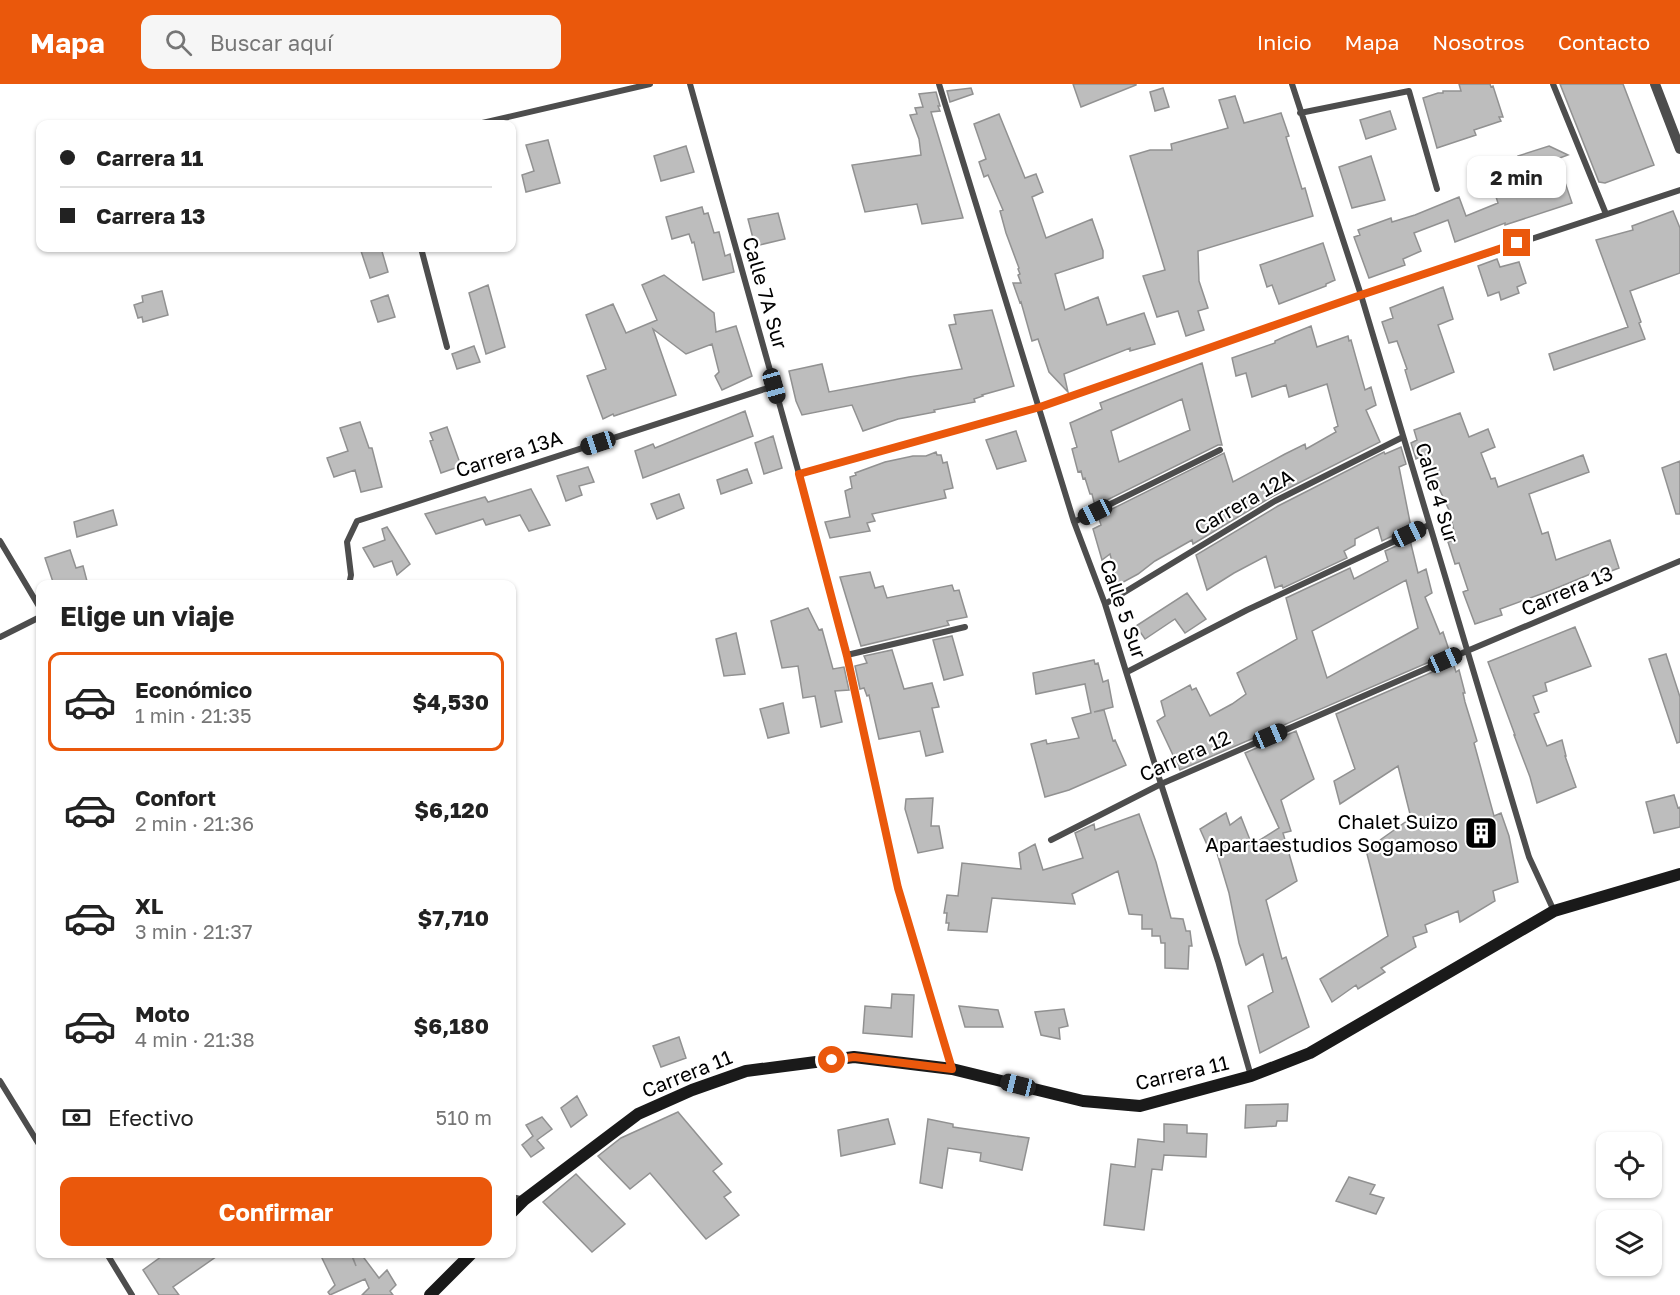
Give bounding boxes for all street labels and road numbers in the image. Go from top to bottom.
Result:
street label: Calle 7A Sur [738,234,794,352]
street label: Carrera 13A [452,425,565,482]
street label: Calle 4 Sur [1411,439,1465,546]
street label: Carrera 12A [1190,463,1297,539]
street label: Calle 5 Sur [1096,556,1152,662]
street label: Carrera 13 [1517,560,1616,620]
street label: Carrera 12 [1135,724,1234,786]
street label: Carrera 11 [638,1044,736,1102]
street label: Carrera 11 [1133,1050,1231,1094]

